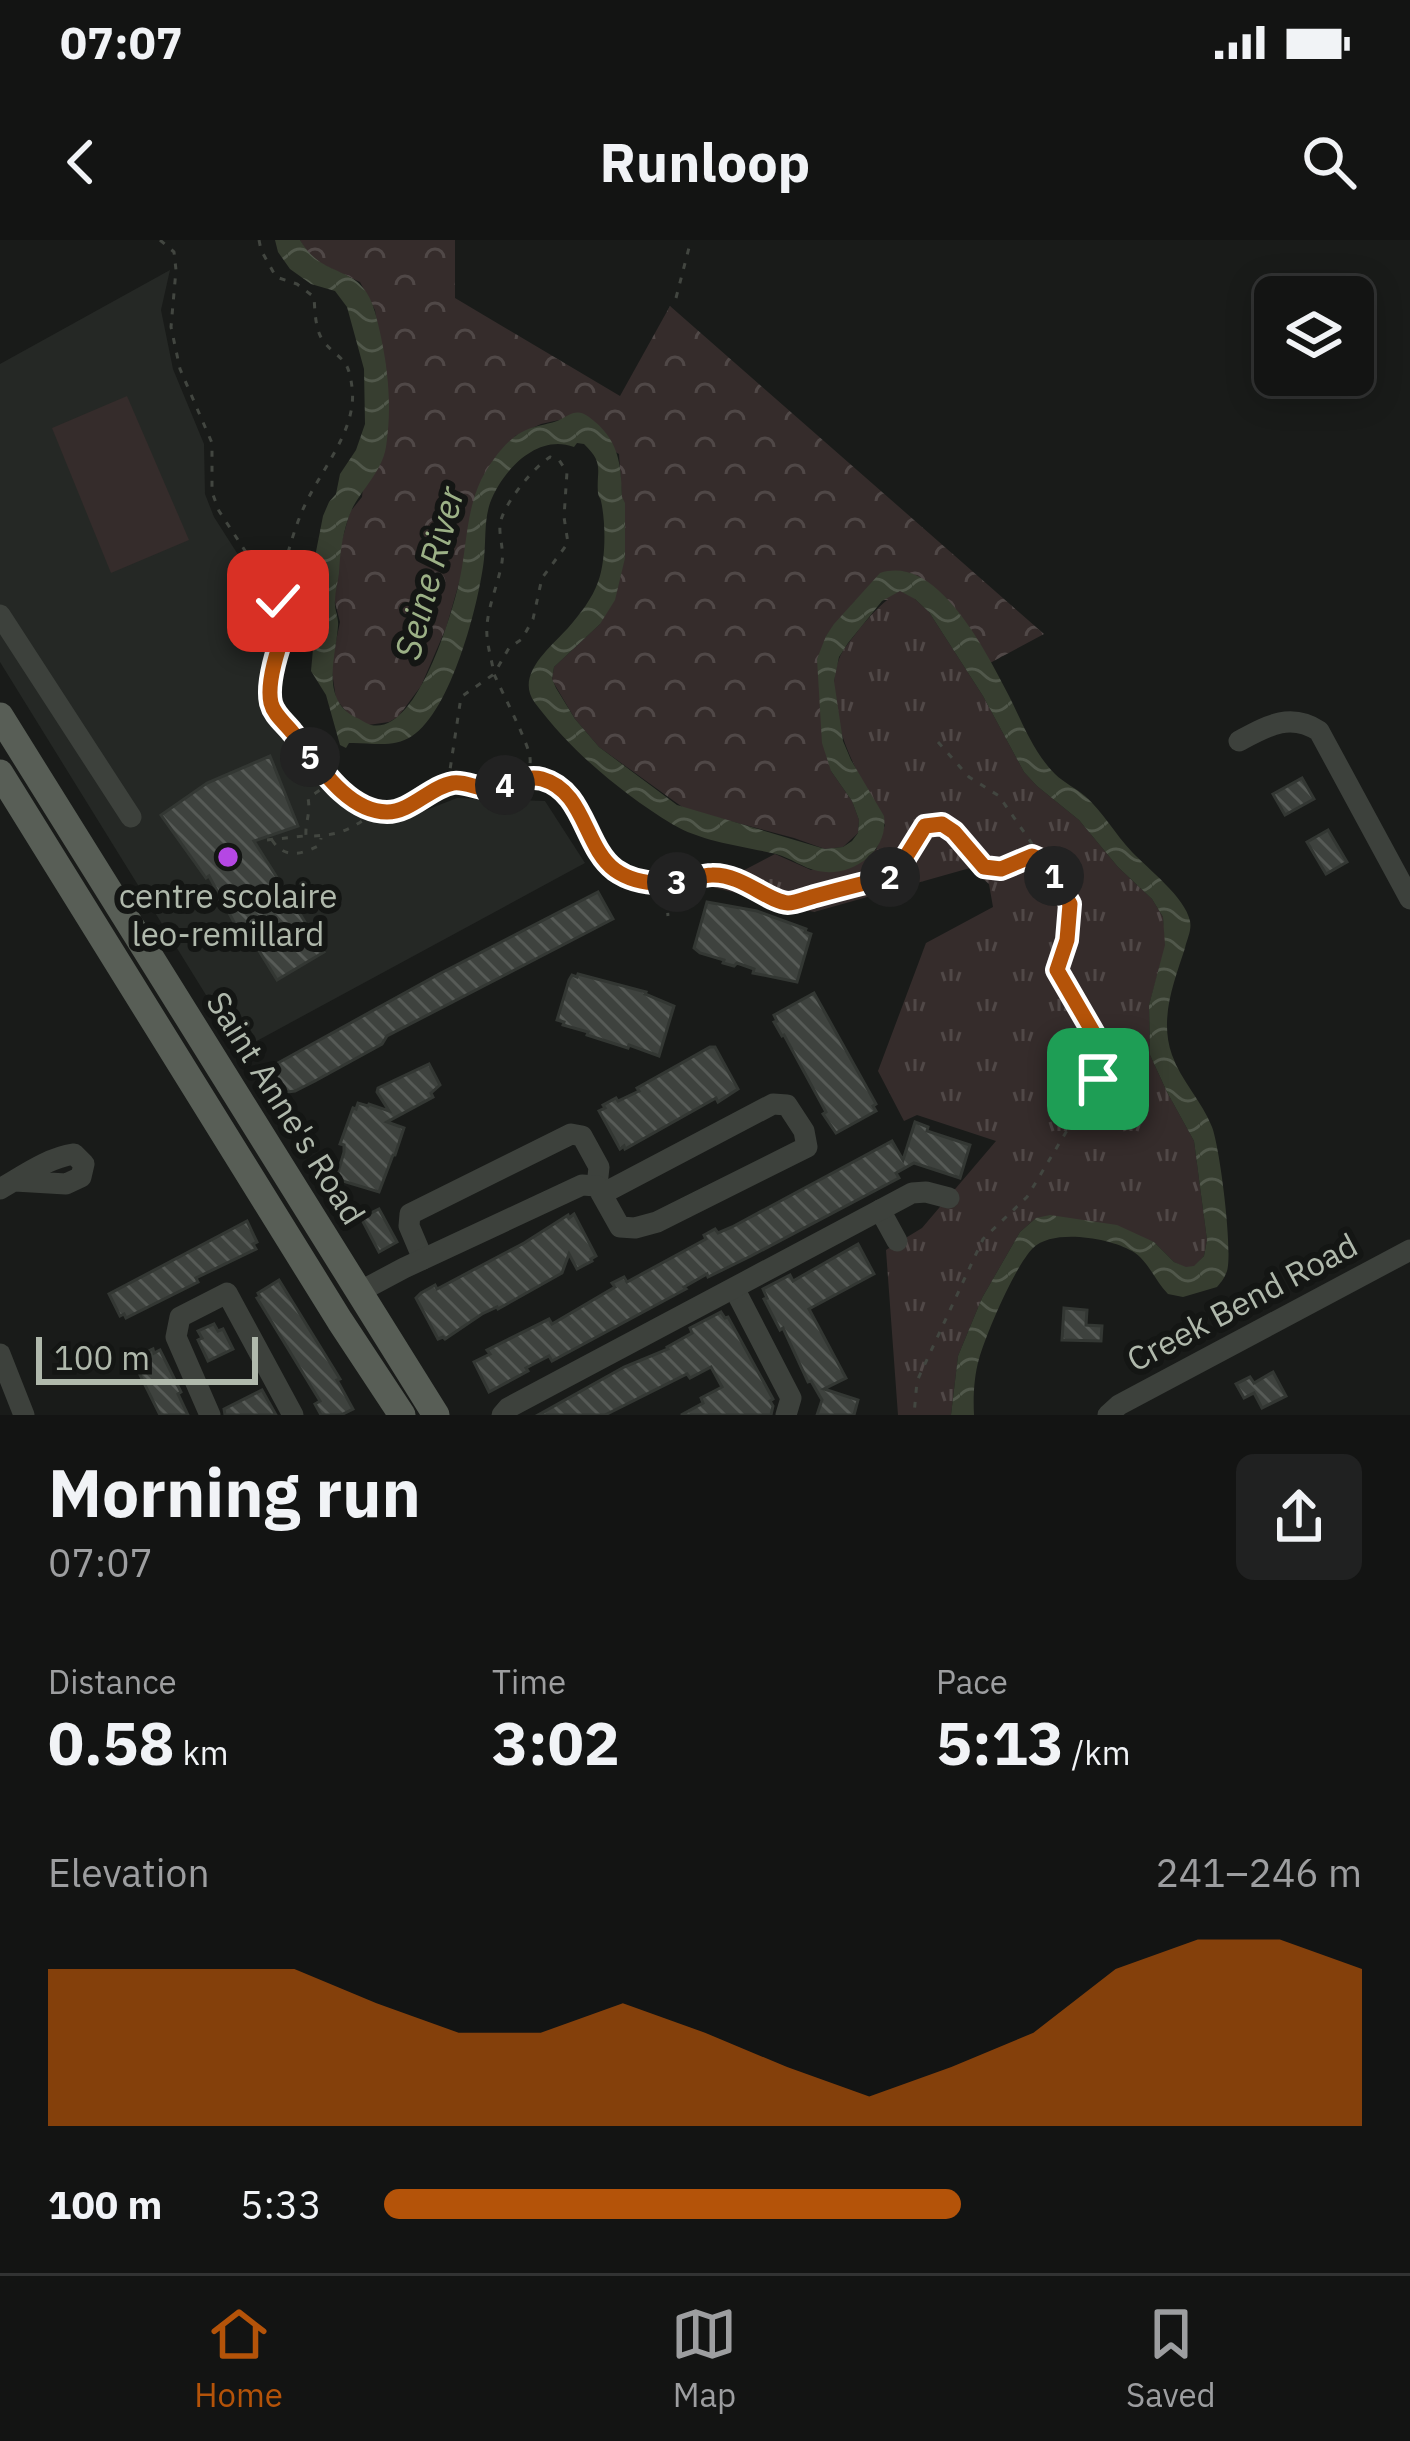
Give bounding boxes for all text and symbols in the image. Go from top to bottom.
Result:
text: 07:07 [60,13,183,71]
text: Runloop [600,127,810,197]
icon: back [48,129,114,195]
icon: search [1296,129,1362,195]
map controls [1254,276,1374,396]
button: layers [1254,276,1374,396]
water label: Seine River [383,481,474,664]
pin [227,550,329,652]
icon: check [245,568,311,634]
pin: 5 [280,727,340,787]
text: 5 [300,735,320,778]
pin: 4 [475,755,535,815]
text: 4 [495,763,515,806]
marker: centre scolaire leo-remillard [215,844,241,870]
pin: 1 [1024,846,1084,906]
pin: 2 [860,847,920,907]
pin: 3 [647,852,707,912]
text: 1 [1044,854,1064,897]
text: 2 [880,855,900,898]
text: 3 [667,860,687,903]
place label: centre scolaire leo-remillard [119,874,337,955]
street label: Saint Anne's Road [197,983,375,1232]
pin [1047,1028,1149,1130]
icon: arrive [1065,1046,1131,1112]
street label: Creek Bend Road [1119,1223,1364,1380]
scale bar [36,1331,258,1384]
text: 100 m [54,1336,150,1379]
text: Morning run [48,1449,421,1535]
button: share [1236,1454,1362,1580]
text: 07:07 [48,1537,153,1588]
text: Distance [48,1660,177,1703]
text: Time [492,1660,566,1703]
text: Pace [936,1660,1008,1703]
text: 0.58 [48,1703,175,1782]
text: 3:02 [492,1703,620,1782]
text: 5:13 [936,1703,1064,1782]
text: km [175,1731,229,1774]
text: /km [1064,1731,1130,1774]
text: Elevation [48,1847,210,1898]
text: 241–246 m [1155,1847,1362,1898]
text: 100 m [48,2179,162,2230]
text: 5:33 [240,2179,322,2230]
tab: Home [194,2301,283,2416]
tab: Map [671,2301,737,2416]
tab: Saved [1126,2301,1216,2416]

